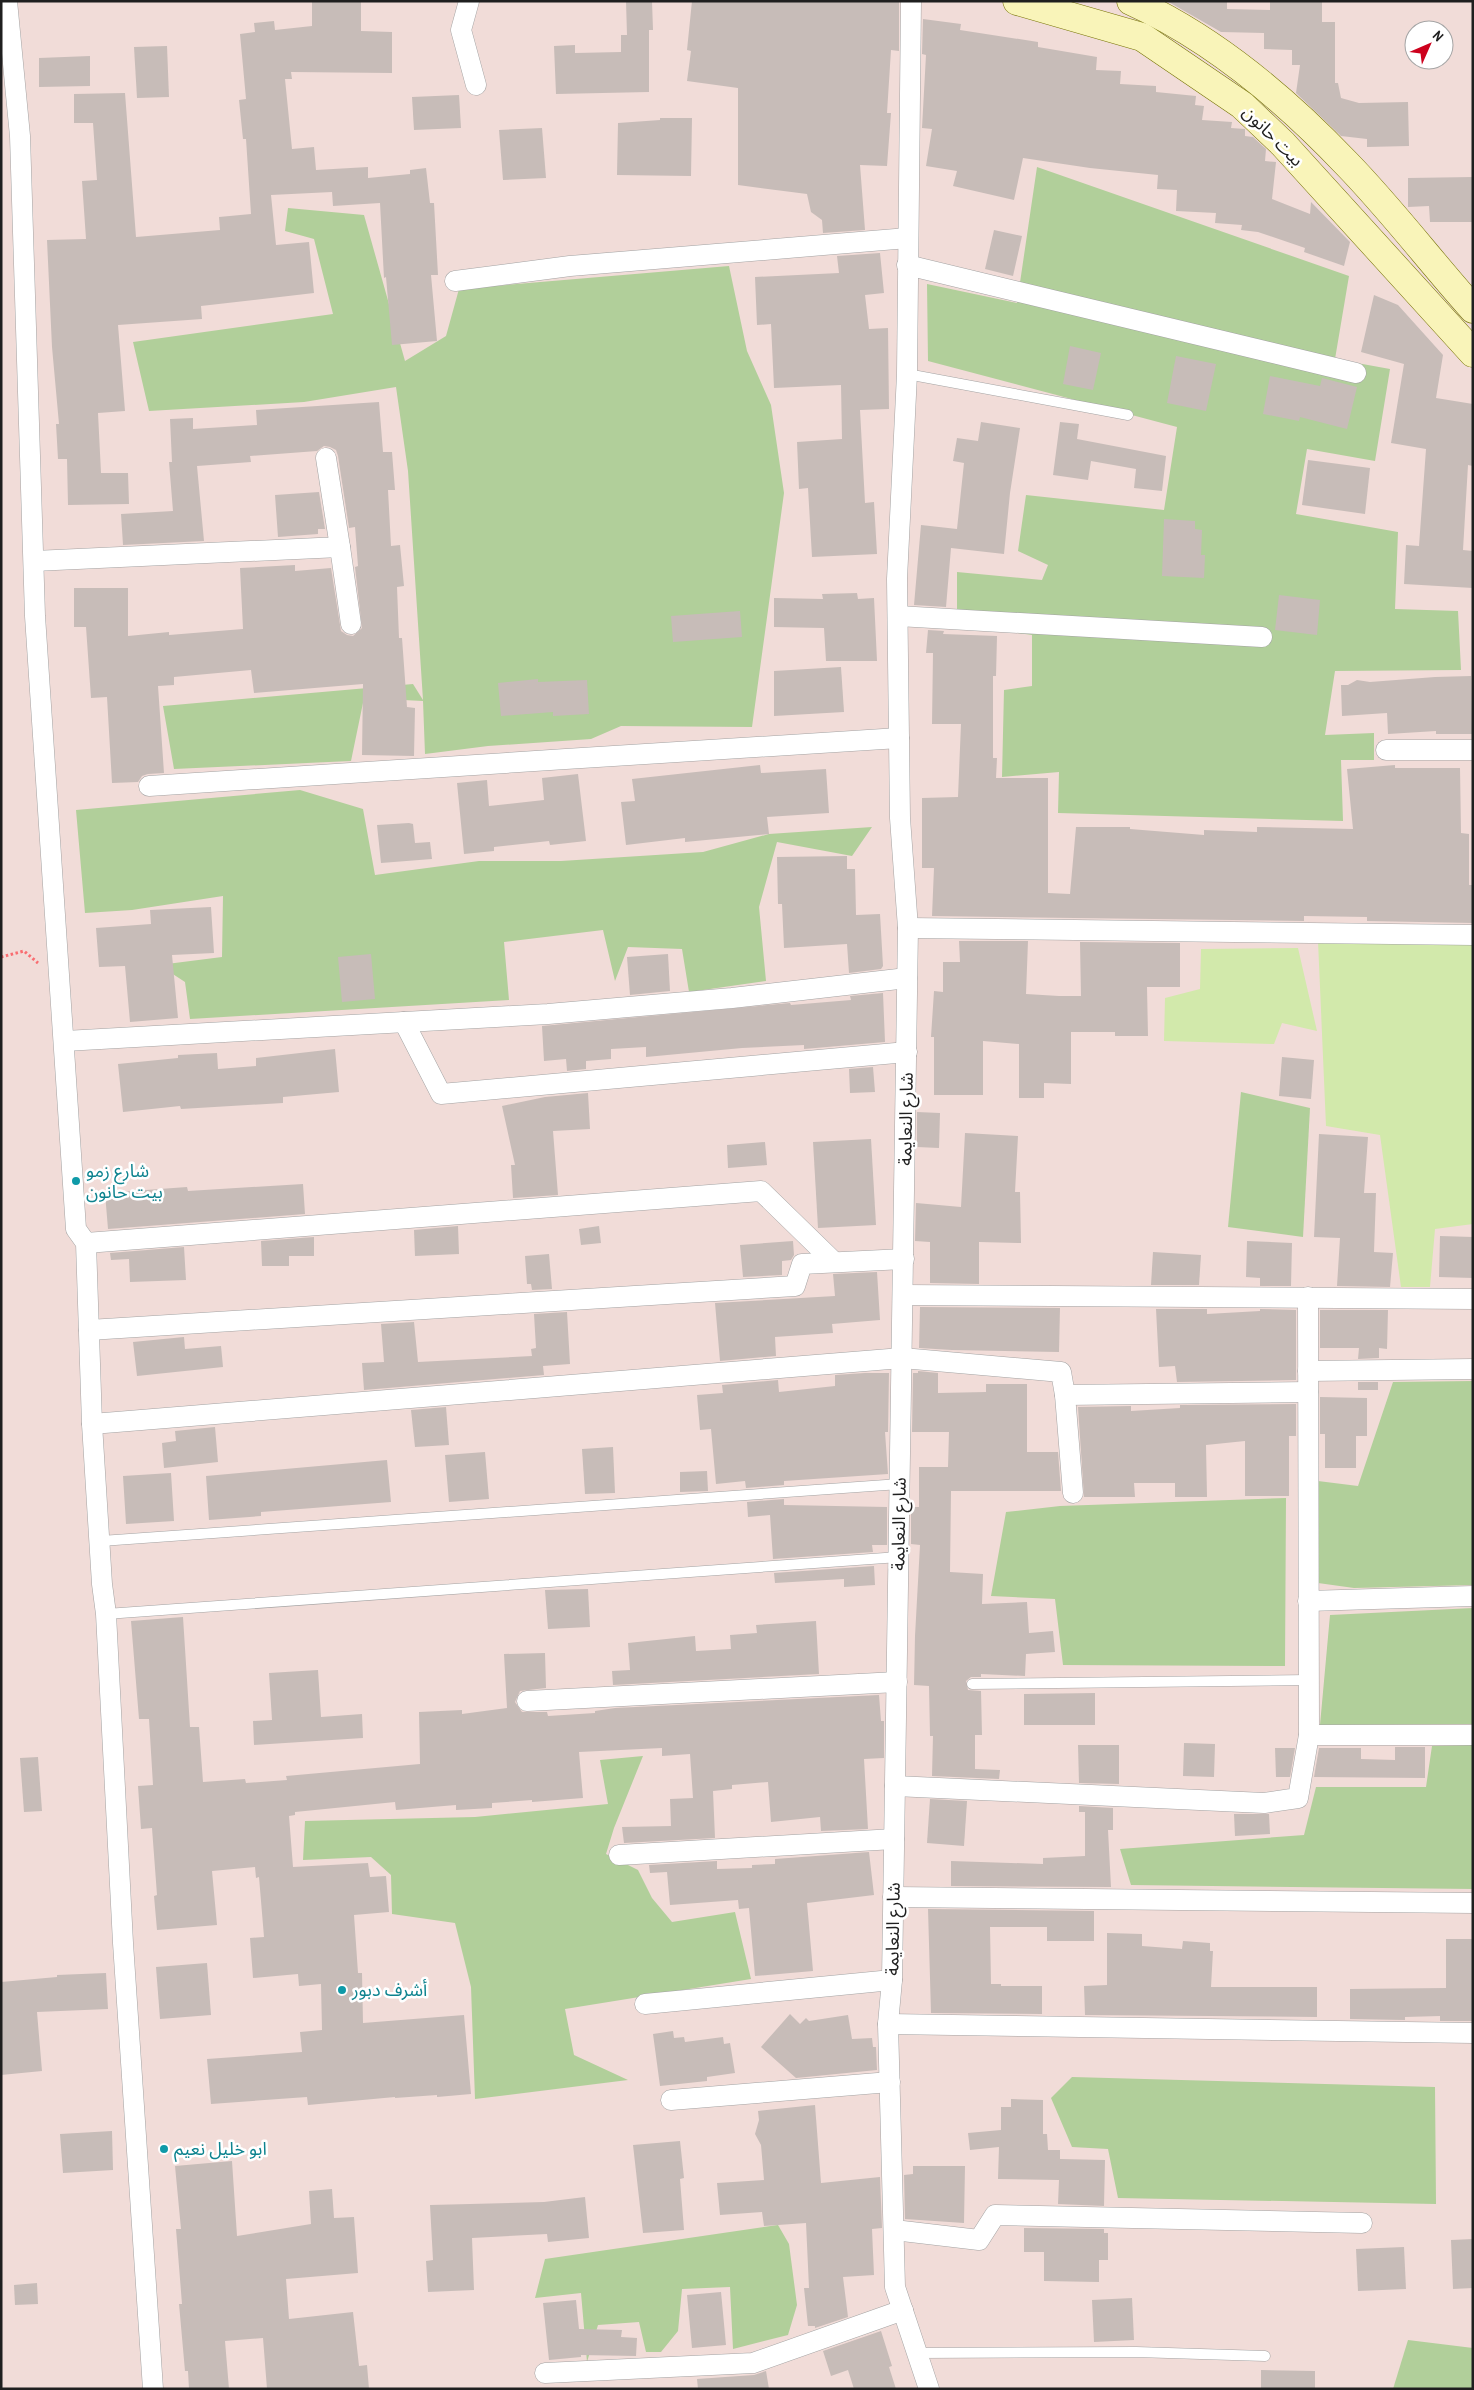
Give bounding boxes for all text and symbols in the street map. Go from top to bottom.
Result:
north arrow [1404,20,1454,70]
text: N [1429,27,1447,45]
street label: بيت حانون [1237,100,1309,172]
street label: شارع النعايمة [892,1072,921,1166]
place label: شارع زمو بيت حانون [86,1158,163,1204]
marker: شارع زمو بيت حانون [70,1175,82,1187]
street label: شارع النعايمة [885,1477,914,1571]
street label: شارع النعايمة [879,1882,908,1976]
place label: أشرف دبور [351,1977,427,2002]
marker: أشرف دبور [336,1984,348,1996]
place label: ابو خليل نعيم [174,2136,267,2162]
marker: ابو خليل نعيم [158,2143,170,2155]

